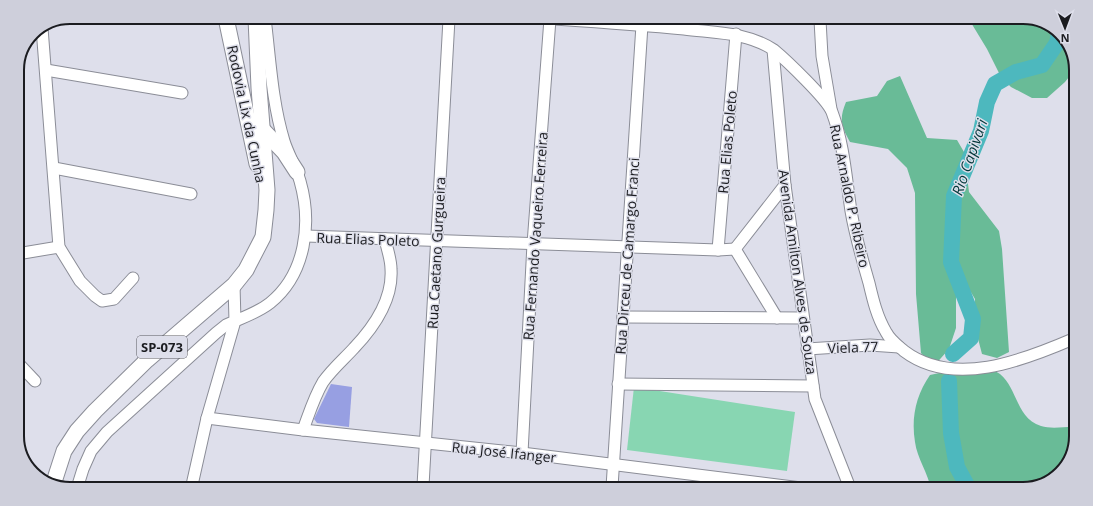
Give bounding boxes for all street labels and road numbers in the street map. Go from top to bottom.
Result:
street label: Rodovia Lix da Cunha [223,43,271,185]
street label: Rua Elias Poleto [713,90,741,194]
street label: Rua Arnaldo P. Ribeiro [826,123,874,269]
street label: Rua Fernando Vaqueiro Ferreira [518,131,552,341]
street label: Rua Dirceu de Camargo Franci [611,157,643,355]
street label: Avenida Amilton Alves de Souza [774,168,822,376]
street label: Rua Caetano Gurgueira [423,177,449,329]
street label: Rua Elias Poleto [316,228,420,250]
road number: SP-073 [137,336,187,358]
street label: Viela 77 [827,337,879,357]
street label: Rua José Ifanger [451,437,558,467]

